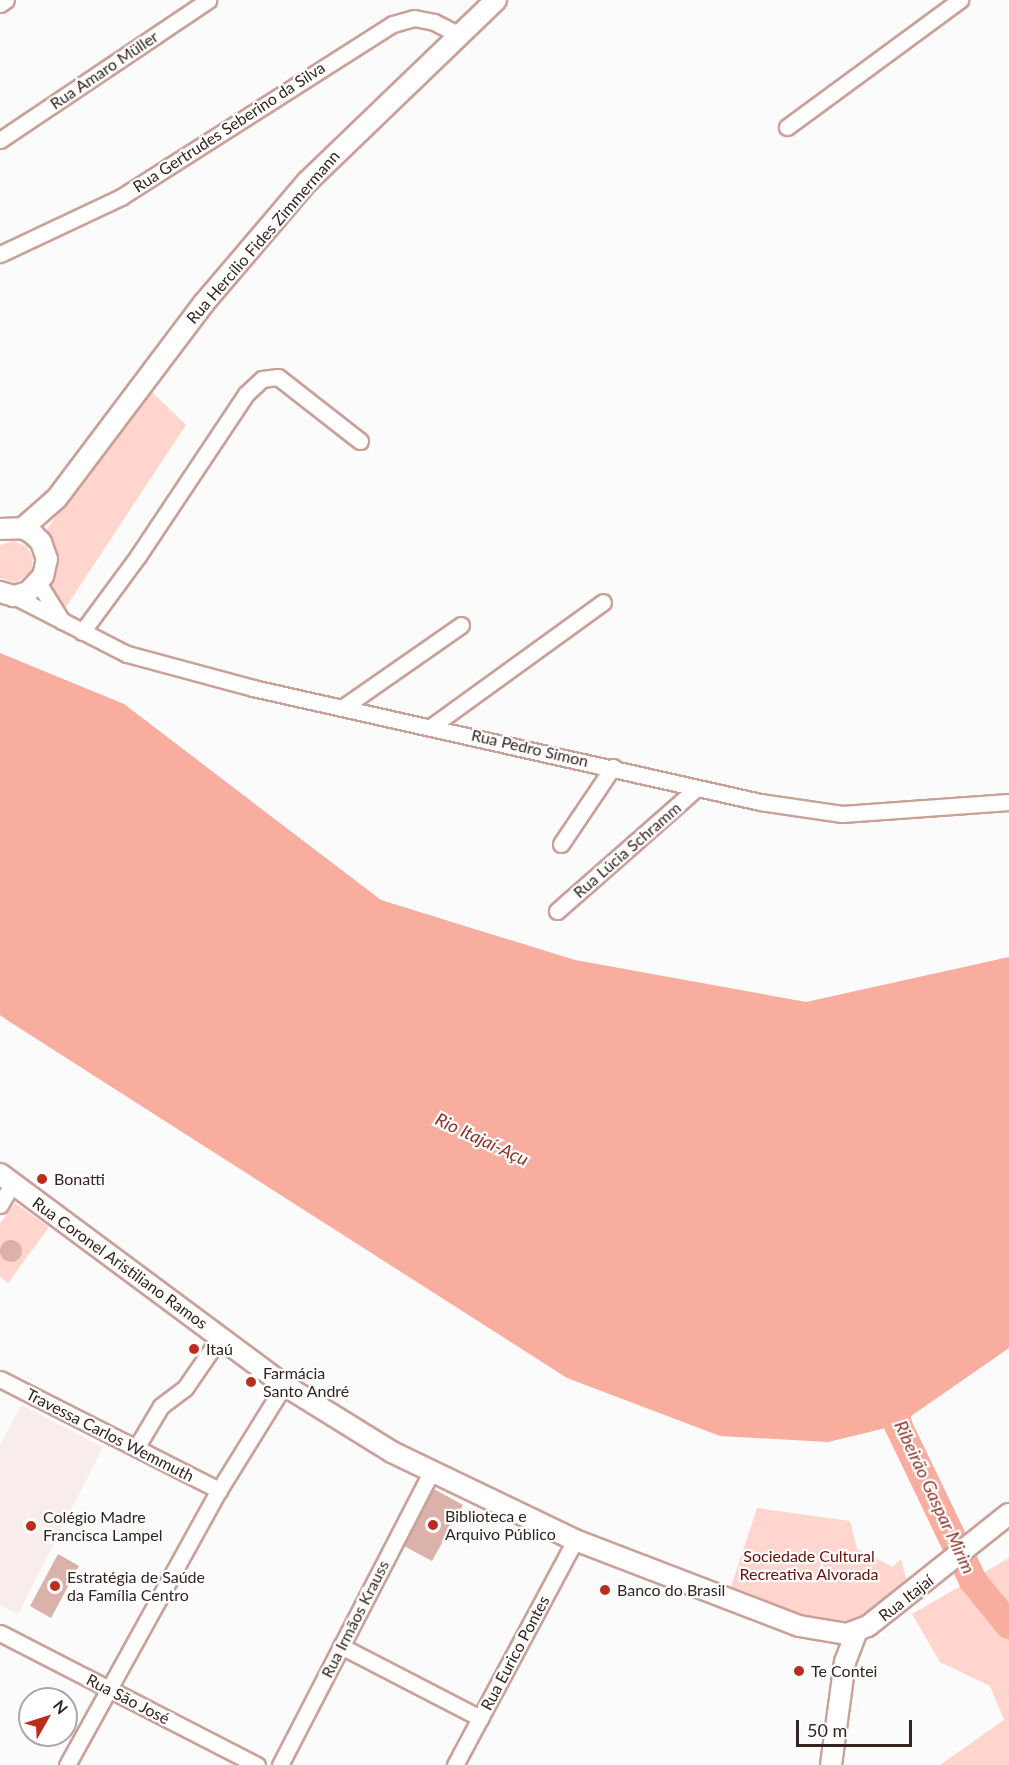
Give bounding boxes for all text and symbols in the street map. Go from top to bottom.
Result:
street label: Rua Amaro Müller [46,27,162,113]
street label: Rua Gertrudes Seberino da Silva [129,58,329,196]
street label: Rua Hercílio Fides Zimmermann [182,146,344,328]
street label: Rua Pedro Simon [470,725,590,771]
street label: Rua Lúcia Schramm [569,798,685,902]
water label: Rio Itajaí-Açu [432,1108,532,1170]
place label: Bonatti [54,1169,105,1189]
marker: Bonatti [35,1172,49,1186]
street label: Rua Coronel Aristiliano Ramos [29,1193,211,1333]
place label: Itaú [206,1339,233,1359]
marker: Itaú [187,1342,201,1356]
place label: Farmácia Santo André [263,1363,350,1401]
marker: Farmácia Santo André [244,1375,258,1389]
street label: Travessa Carlos Wemmuth [23,1384,197,1486]
water label: Ribeirão Gaspar Mirim [890,1417,980,1577]
place label: Biblioteca e Arquivo Público [445,1506,556,1544]
place label: Colégio Madre Francisca Lampel [43,1507,163,1545]
marker: Biblioteca e Arquivo Público [426,1518,440,1532]
marker: Colégio Madre Francisca Lampel [24,1519,38,1533]
park label: Sociedade Cultural Recreativa Alvorada [739,1546,879,1584]
street label: Rua Irmãos Krauss [317,1557,393,1681]
place label: Estratégia de Saúde da Família Centro [67,1567,205,1605]
street label: Rua Itajaí [875,1571,937,1625]
marker: Estratégia de Saúde da Família Centro [48,1579,62,1593]
place label: Banco do Brasil [617,1580,725,1600]
marker: Banco do Brasil [598,1583,612,1597]
street label: Rua Eurico Pontes [477,1592,553,1714]
place label: Te Contei [811,1661,877,1681]
marker: Te Contei [792,1664,806,1678]
street label: Rua São José [83,1670,173,1728]
north arrow [18,1687,78,1747]
text: N [50,1696,72,1717]
scale bar [799,1708,914,1746]
text: 50 m [807,1719,847,1741]

